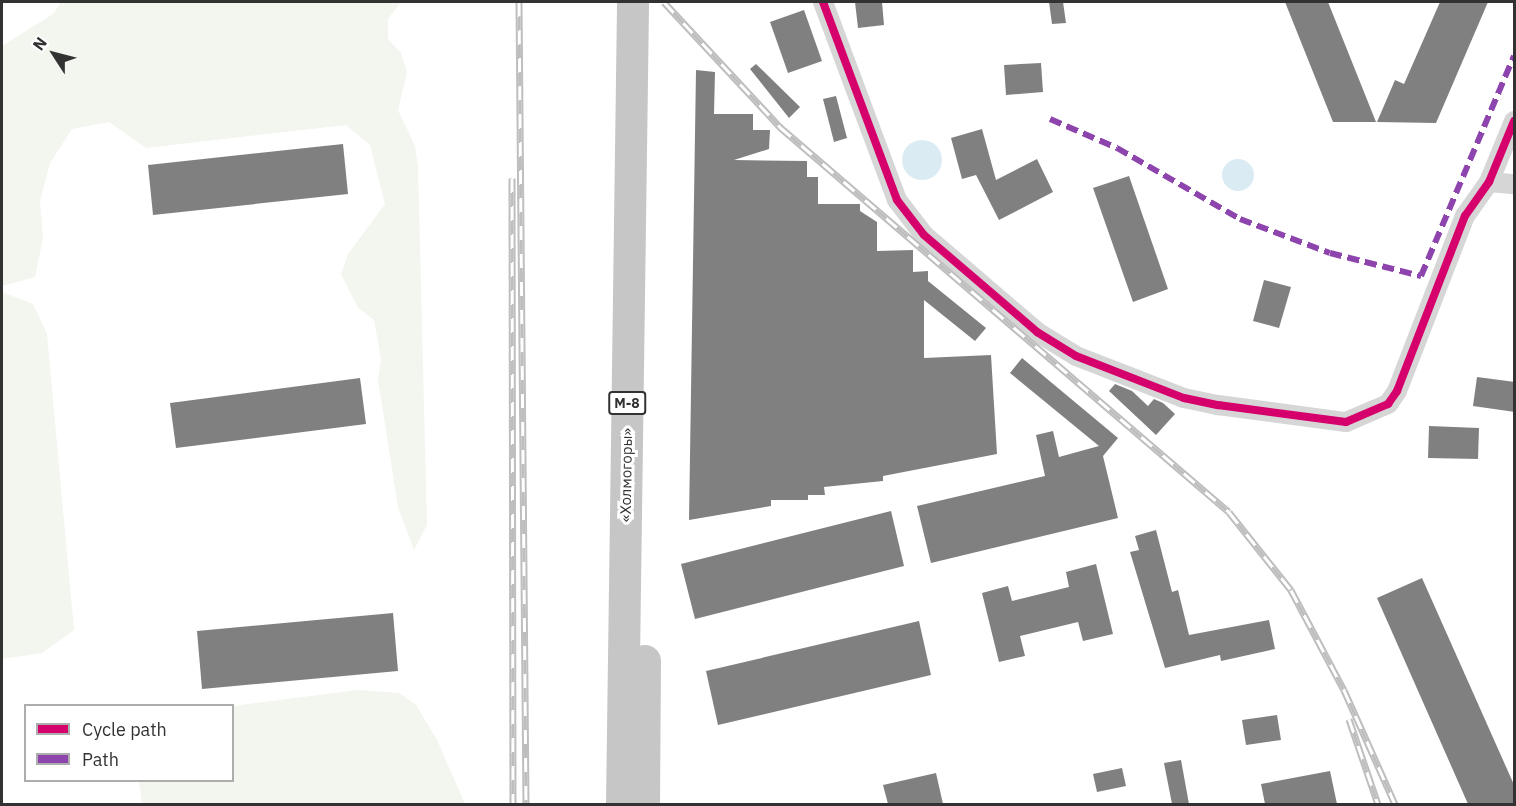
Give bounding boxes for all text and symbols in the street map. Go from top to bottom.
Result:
north arrow [24,24,84,84]
text: N [28,33,51,54]
road number: М-8 [608,392,646,414]
street label: «Холмогоры» [616,428,636,522]
legend [24,704,234,782]
text: Cycle path [82,718,167,741]
text: Path [82,748,119,771]

